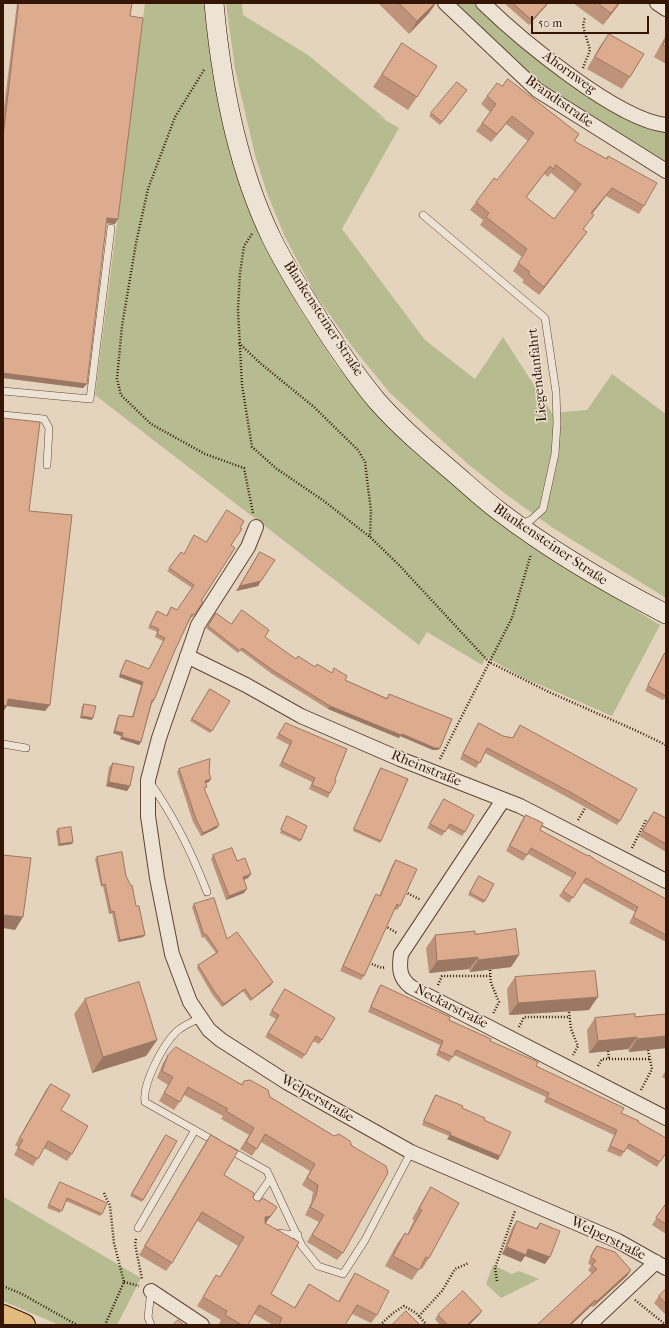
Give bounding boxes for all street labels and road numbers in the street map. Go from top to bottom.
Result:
street label: Ahornweg [539,48,599,98]
street label: Brandtstraße [522,72,596,132]
street label: Blankensteiner Straße [279,258,367,380]
street label: Liegendanfahrt [525,327,551,423]
street label: Blankensteiner Straße [490,501,610,589]
street label: Rheinstraße [388,747,464,791]
street label: Neckarstraße [411,981,491,1033]
street label: Welperstraße [278,1071,356,1127]
street label: Welperstraße [568,1214,648,1264]

